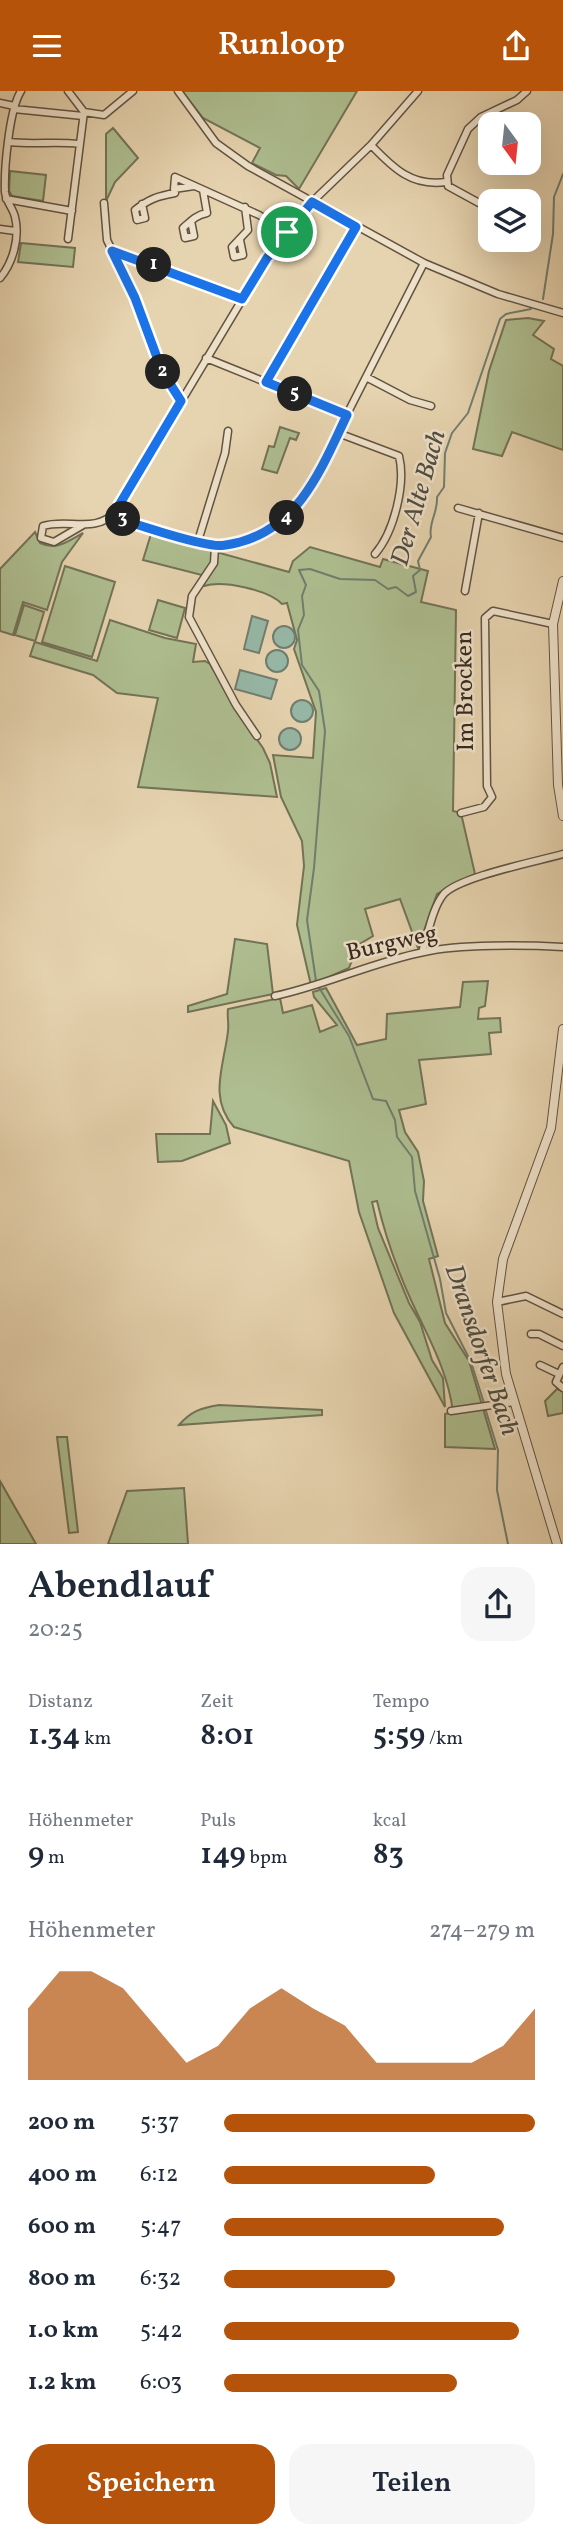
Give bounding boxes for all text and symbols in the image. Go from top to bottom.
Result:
text: Runloop [218,24,345,68]
icon: menu [28,27,66,65]
icon: share [497,27,535,65]
north arrow [478,112,541,175]
map controls [478,112,541,252]
button: layers [478,189,541,252]
pin [257,202,317,262]
icon: arrive [268,213,306,251]
pin: 1 [136,247,172,283]
text: 1 [150,251,157,277]
pin: 2 [146,355,180,389]
text: 2 [158,358,167,384]
pin: 5 [278,377,312,411]
text: 5 [290,380,299,406]
water label: Der Alte Bach [382,426,456,570]
pin: 3 [106,501,140,537]
pin: 4 [270,501,304,535]
text: 4 [281,504,292,530]
text: 3 [118,505,127,531]
street label: Im Brocken [448,630,484,752]
street label: Burgweg [343,917,441,971]
water label: Dransdorfer Bach [435,1260,527,1440]
text: Abendlauf [28,1561,211,1614]
button: share [461,1567,535,1641]
text: 20:25 [28,1614,83,1646]
text: Distanz [28,1689,93,1715]
text: Zeit [200,1689,234,1715]
text: Tempo [373,1689,429,1715]
text: 1.34 [28,1715,80,1757]
text: 8:01 [200,1715,254,1757]
text: 5:59 [373,1715,425,1757]
text: km [80,1726,111,1752]
text: /km [425,1726,463,1752]
text: Höhenmeter [28,1808,133,1834]
text: Puls [200,1808,236,1834]
text: kcal [373,1808,406,1834]
text: 9 [28,1834,44,1876]
text: 149 [200,1834,246,1876]
text: 83 [373,1834,404,1876]
text: m [44,1845,65,1871]
text: bpm [246,1845,288,1871]
text: Höhenmeter [28,1915,155,1947]
text: 274–279 m [429,1915,535,1947]
text: 200 m [28,2107,95,2139]
text: 5:37 [140,2107,179,2139]
text: 400 m [28,2159,97,2191]
text: 6:12 [140,2159,178,2191]
text: 600 m [28,2211,96,2243]
text: 5:47 [140,2211,181,2243]
text: 800 m [28,2263,96,2295]
text: 6:32 [140,2263,181,2295]
text: 1.0 km [28,2315,99,2347]
text: 5:42 [140,2315,183,2347]
text: 1.2 km [28,2367,97,2399]
text: 6:03 [140,2367,182,2399]
button: Speichern [28,2444,275,2524]
button: Teilen [289,2444,535,2524]

